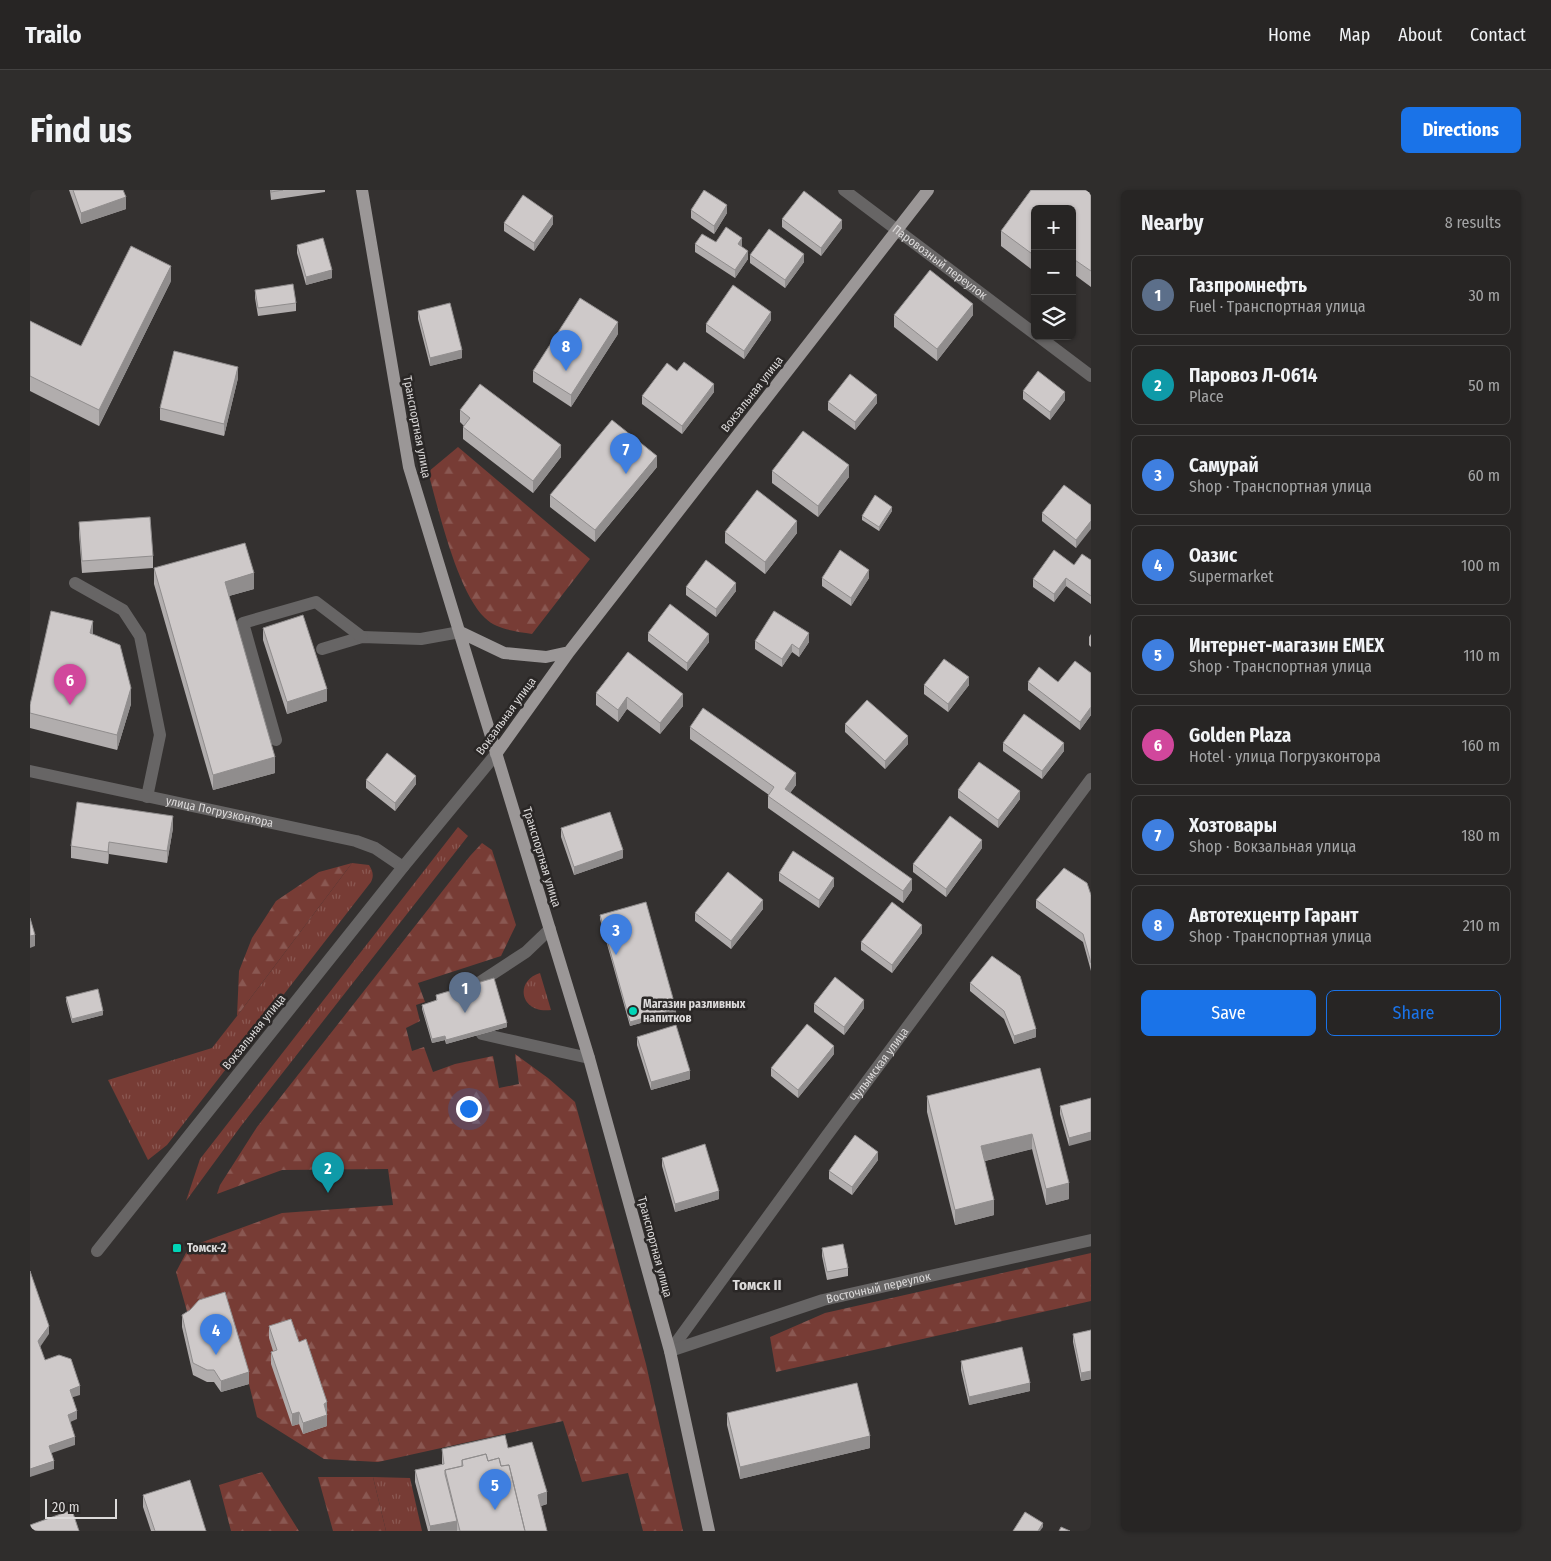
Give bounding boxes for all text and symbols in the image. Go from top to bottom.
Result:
text: Trailo [25,21,82,49]
text: Home [1268,24,1311,46]
text: Map [1339,24,1370,46]
text: About [1398,24,1442,46]
text: Contact [1470,24,1526,46]
button: Directions [1401,107,1521,153]
text: Find us [30,109,132,151]
map controls [1031,205,1076,340]
button: + [1031,205,1076,250]
text: Nearby [1141,210,1203,236]
text: 8 results [1445,213,1501,232]
street label: Паровозный переулок [890,222,990,303]
button: − [1031,250,1076,295]
text: Газпромнефть [1189,274,1307,297]
text: 1 [1155,286,1161,305]
text: 30 m [1468,286,1500,305]
button: layers [1031,295,1076,340]
text: Fuel · Транспортная улица [1189,297,1366,316]
pin: 8 [550,330,582,371]
street label: Вокзальная улица [718,353,786,435]
text: Паровоз Л-0614 [1189,364,1318,387]
street label: Транспортная улица [400,375,434,479]
text: 2 [1154,376,1162,395]
text: 50 m [1468,376,1500,395]
text: Place [1189,387,1224,406]
pin: 7 [610,433,642,474]
text: Самурай [1189,454,1259,477]
text: 3 [1154,466,1162,485]
text: 60 m [1468,466,1500,485]
text: Shop · Транспортная улица [1189,477,1372,496]
text: Оазис [1189,544,1237,567]
text: 4 [1154,556,1162,575]
text: 100 m [1461,556,1500,575]
text: Supermarket [1189,567,1273,586]
text: Интернет-магазин EMEX [1189,634,1384,657]
text: 5 [1154,646,1162,665]
text: 110 m [1463,646,1500,665]
text: Shop · Транспортная улица [1189,657,1372,676]
pin: 6 [54,664,86,705]
street label: Вокзальная улица [473,674,539,758]
text: Golden Plaza [1189,724,1291,747]
text: 6 [1154,736,1162,755]
text: 160 m [1461,736,1500,755]
text: Hotel · улица Погрузконтора [1189,747,1381,766]
street label: улица Погрузконтора [165,793,275,830]
street label: Транспортная улица [520,805,564,909]
text: Хозтовары [1189,814,1277,837]
text: 7 [1155,826,1161,845]
text: 180 m [1461,826,1500,845]
text: Shop · Вокзальная улица [1189,837,1356,856]
text: Автотехцентр Гарант [1189,904,1358,927]
pin: 3 [600,914,632,955]
text: 8 [1154,916,1162,935]
text: 210 m [1463,916,1500,935]
text: Shop · Транспортная улица [1189,927,1372,946]
pin: 1 [449,972,481,1013]
button: Save [1141,990,1316,1036]
button: Share [1326,990,1501,1036]
street label: Вокзальная улица [219,992,289,1072]
place label: Магазин разливных напитков [643,997,746,1025]
marker: Магазин разливных напитков [627,1005,639,1017]
street label: Чулымская улица [848,1025,912,1104]
your location [456,1096,482,1122]
pin: 2 [312,1152,344,1193]
street label: Транспортная улица [635,1195,675,1299]
place label: Томск-2 [187,1241,227,1255]
marker: Томск-2 [171,1242,183,1254]
street label: Восточный переулок [825,1269,932,1306]
district label: Томск II [733,1276,782,1294]
pin: 4 [200,1314,232,1355]
pin: 5 [479,1469,511,1510]
scale bar [45,1496,118,1519]
text: 20 m [52,1499,80,1516]

